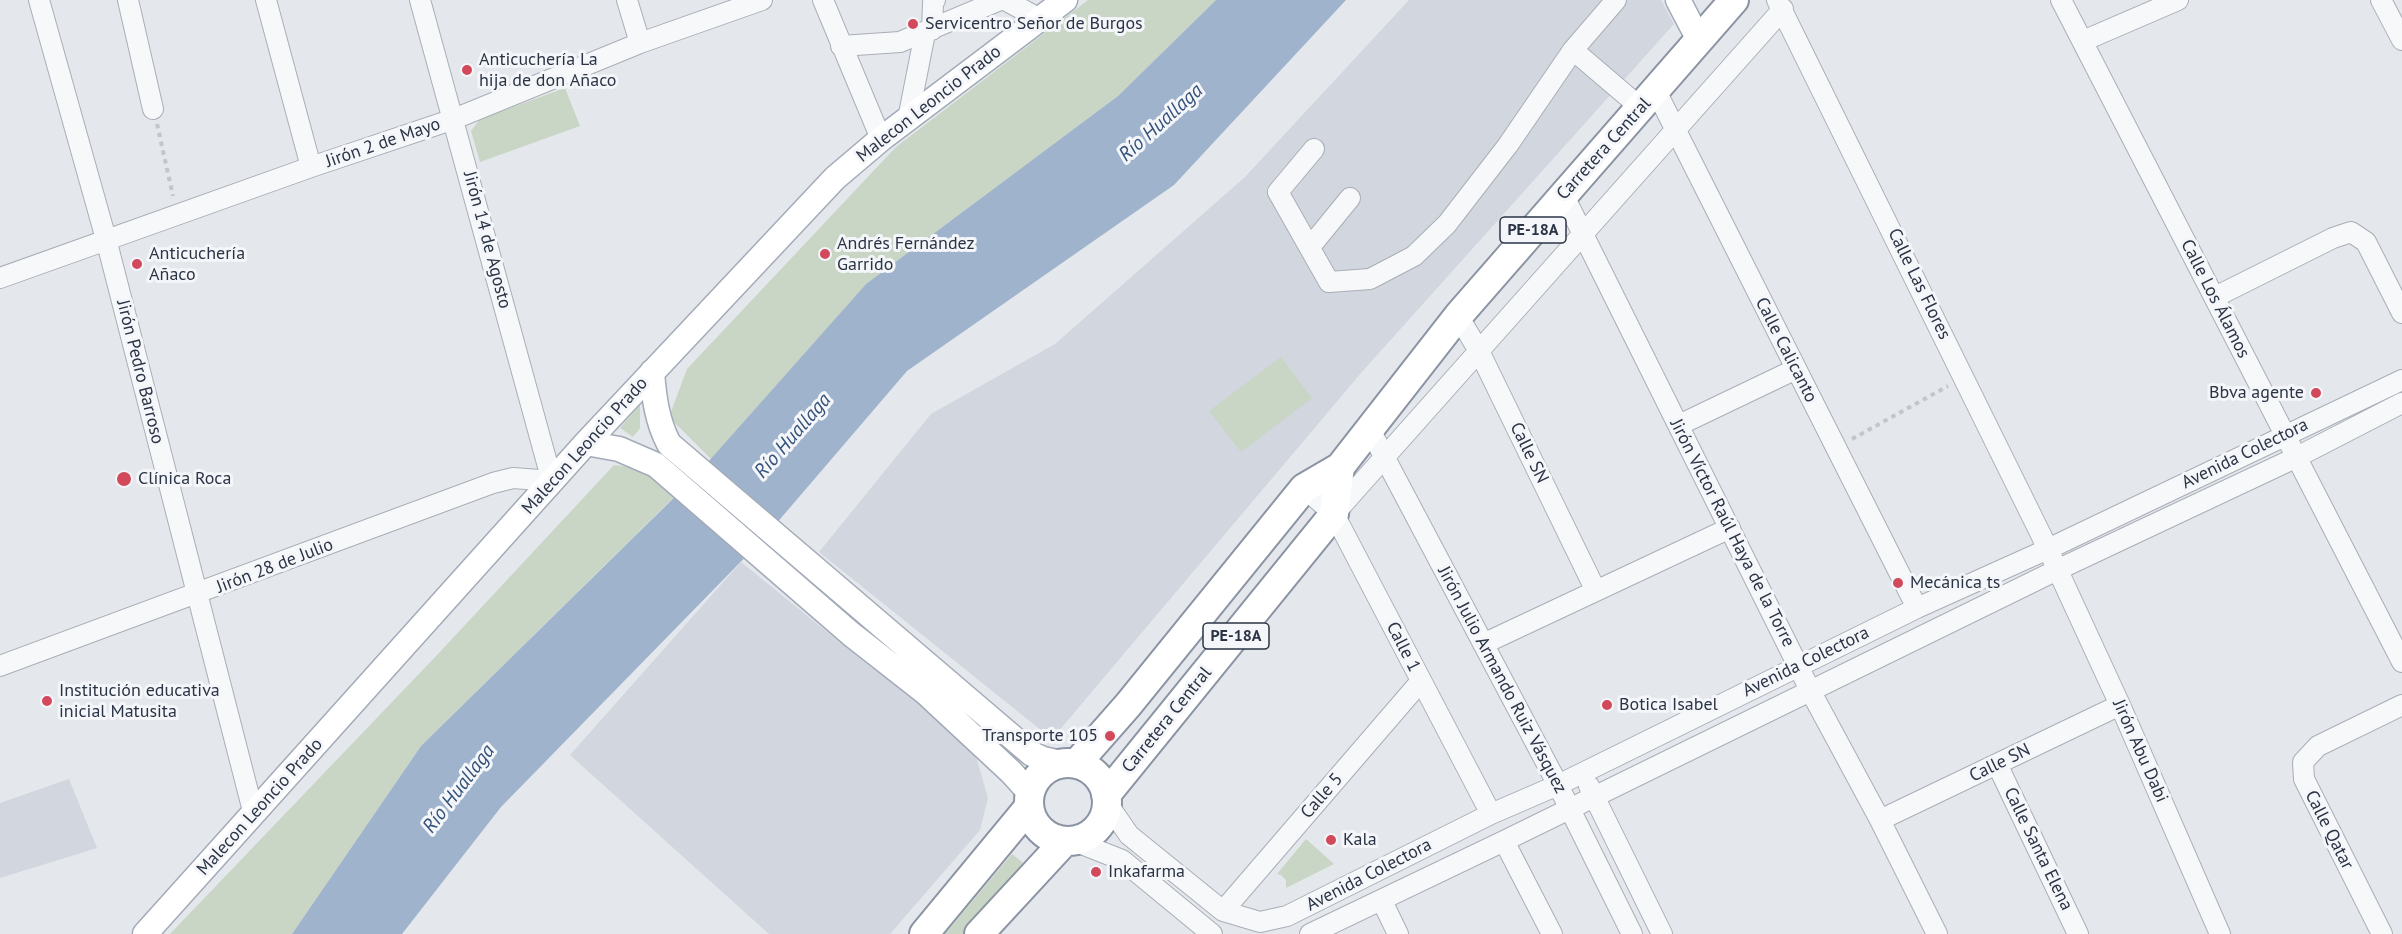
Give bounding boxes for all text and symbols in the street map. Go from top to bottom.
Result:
place label: Servicentro Señor de Burgos [925,13,1143,35]
marker: Servicentro Señor de Burgos [906,17,920,31]
street label: Malecon Leoncio Prado [853,41,1005,167]
place label: Anticuchería La hija de don Añaco [479,49,616,92]
marker: Anticuchería La hija de don Añaco [460,63,474,77]
water label: Río Huallaga [1114,79,1208,167]
street label: Carretera Central [1552,93,1656,205]
street label: Jirón 2 de Mayo [323,113,443,173]
street label: Jirón 14 de Agosto [458,169,516,311]
road number: PE-18A [1500,217,1566,243]
street label: Calle Las Flores [1883,225,1955,343]
place label: Andrés Fernández Garrido [837,233,975,276]
street label: Calle Los Álamos [2176,236,2254,362]
place label: Anticuchería Añaco [149,243,245,286]
marker: Andrés Fernández Garrido [818,247,832,261]
marker: Anticuchería Añaco [130,257,144,271]
street label: Calle Calicanto [1750,294,1822,406]
street label: Jirón Pedro Barroso [112,298,168,446]
street label: Malecon Leoncio Prado [518,373,652,519]
place label: Bbva agente [2209,382,2304,404]
marker: Bbva agente [2309,386,2323,400]
water label: Río Huallaga [750,389,836,483]
street label: Avenida Colectora [2178,414,2312,494]
street label: Jirón Víctor Raúl Haya de la Torre [1665,415,1799,651]
street label: Calle SN [1505,419,1553,487]
place label: Clínica Roca [138,468,231,490]
marker: Clínica Roca [115,470,133,488]
street label: Jirón 28 de Julio [214,534,336,598]
street label: Jirón Julio Armando Ruiz Vásquez [1433,563,1571,797]
place label: Mecánica ts [1910,572,2000,594]
marker: Mecánica ts [1891,576,1905,590]
street label: Calle 1 [1381,618,1425,676]
street label: Avenida Colectora [1739,622,1873,702]
road number: PE-18A [1203,623,1269,649]
street label: Carretera Central [1118,663,1216,777]
place label: Institución educativa inicial Matusita [59,680,220,722]
marker: Institución educativa inicial Matusita [40,694,54,708]
place label: Botica Isabel [1619,694,1718,716]
street label: Jirón Abu Dabi [2108,696,2172,806]
marker: Botica Isabel [1600,698,1614,712]
place label: Transporte 105 [982,725,1098,747]
marker: Transporte 105 [1103,729,1117,743]
street label: Malecon Leoncio Prado [193,734,327,880]
street label: Calle SN [1966,739,2034,787]
water label: Río Huallaga [418,740,500,838]
street label: Calle 5 [1296,769,1348,823]
street label: Calle Santa Elena [1999,784,2077,914]
street label: Calle Qatar [2300,787,2358,873]
place label: Kala [1343,829,1377,851]
marker: Kala [1324,833,1338,847]
street label: Avenida Colectora [1303,834,1435,916]
place label: Inkafarma [1108,861,1185,883]
marker: Inkafarma [1089,865,1103,879]

